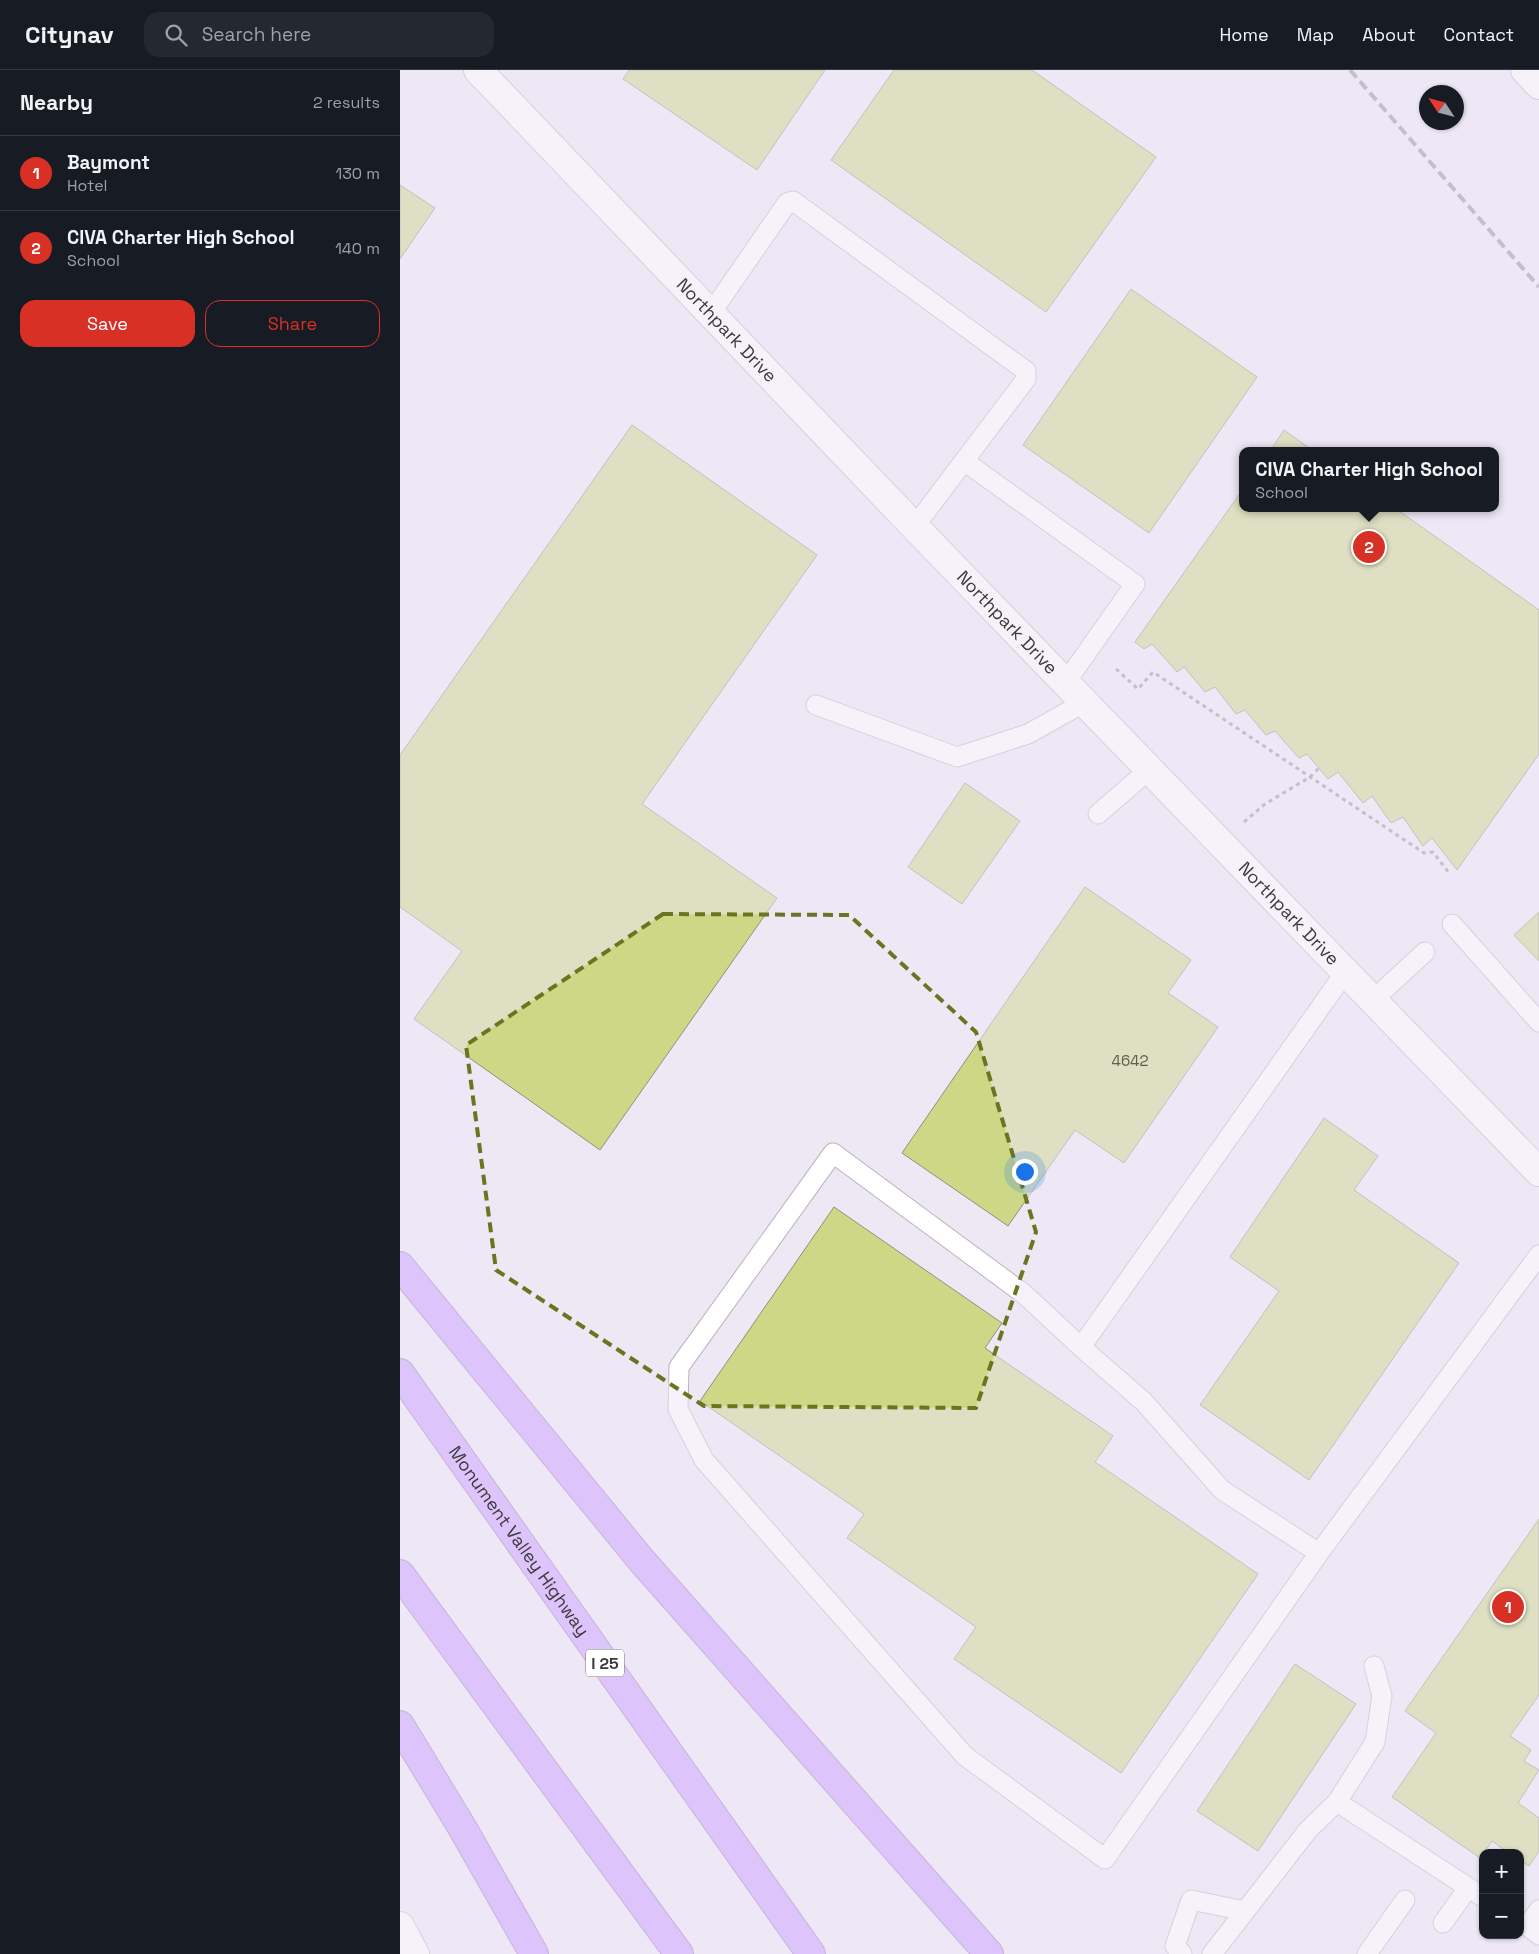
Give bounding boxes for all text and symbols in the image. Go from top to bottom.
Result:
search box [144,12,494,57]
text: Citynav [25,19,114,50]
icon: search [162,21,190,49]
text: Search here [202,22,311,47]
text: Home [1220,23,1269,46]
text: Map [1297,23,1334,46]
text: About [1362,23,1416,46]
text: Contact [1444,23,1514,46]
north arrow [1419,85,1464,130]
text: Nearby [20,89,93,116]
text: 2 results [313,92,380,113]
text: Baymont [67,150,150,175]
text: 1 [32,163,40,184]
text: 130 m [336,163,380,184]
text: Hotel [67,175,108,196]
text: CIVA Charter High School [67,225,295,250]
text: 2 [31,238,41,259]
text: 140 m [335,238,380,259]
text: School [67,250,120,271]
street label: Northpark Drive [672,273,782,387]
button: Save [20,300,195,347]
button: Share [205,300,380,347]
popup [1239,447,1499,512]
text: CIVA Charter High School [1255,457,1483,482]
text: School [1255,482,1308,503]
pin: 2 [1353,528,1385,566]
street label: Northpark Drive [952,565,1063,679]
street label: Northpark Drive [1234,856,1345,970]
house number: 4642 [1112,1051,1148,1070]
your location [1012,1159,1038,1185]
street label: Monument Valley Highway [444,1441,595,1641]
pin: 1 [1492,1588,1524,1626]
road number: I 25 [586,1650,624,1676]
map controls [1479,1849,1524,1939]
button: + [1479,1849,1524,1894]
button: − [1479,1894,1524,1939]

